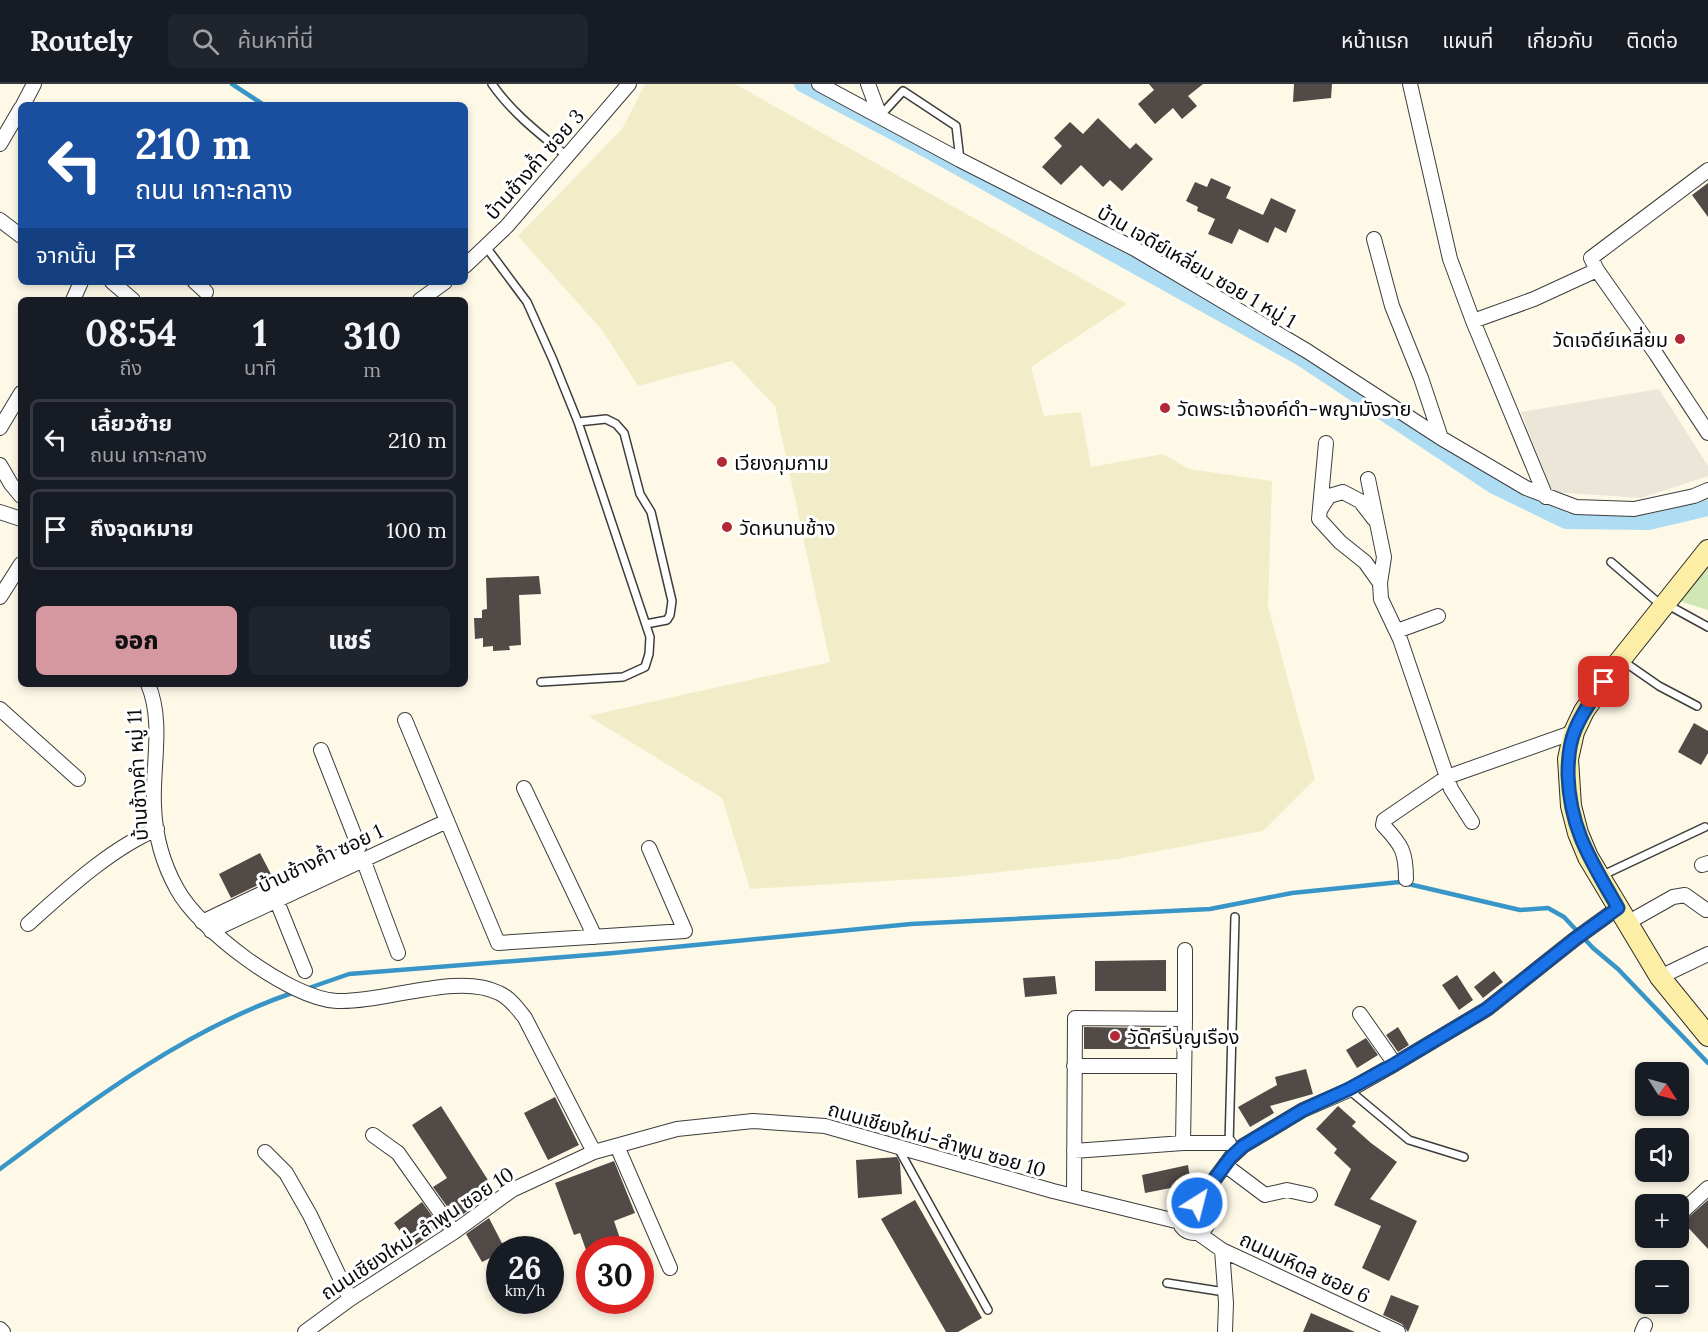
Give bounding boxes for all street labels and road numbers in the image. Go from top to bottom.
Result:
street label: บ้านช้างค้ำ ซอย 3 [478,103,589,225]
street label: บ้าน เจดีย์เหลี่ยม ซอย 1 หมู่ 1 [1093,198,1301,334]
street label: บ้านช้างคำ หมู่ 11 [121,708,154,841]
street label: บ้านช้างค้ำ ซอย 1 [253,817,386,898]
street label: ถนนเชียงใหม่-ลำพูน ซอย 10 [825,1096,1049,1183]
street label: ถนนเชียงใหม่-ลำพูน ซอย 10 [315,1161,519,1306]
street label: ถนนมหิดล ซอย 6 [1236,1226,1374,1308]

